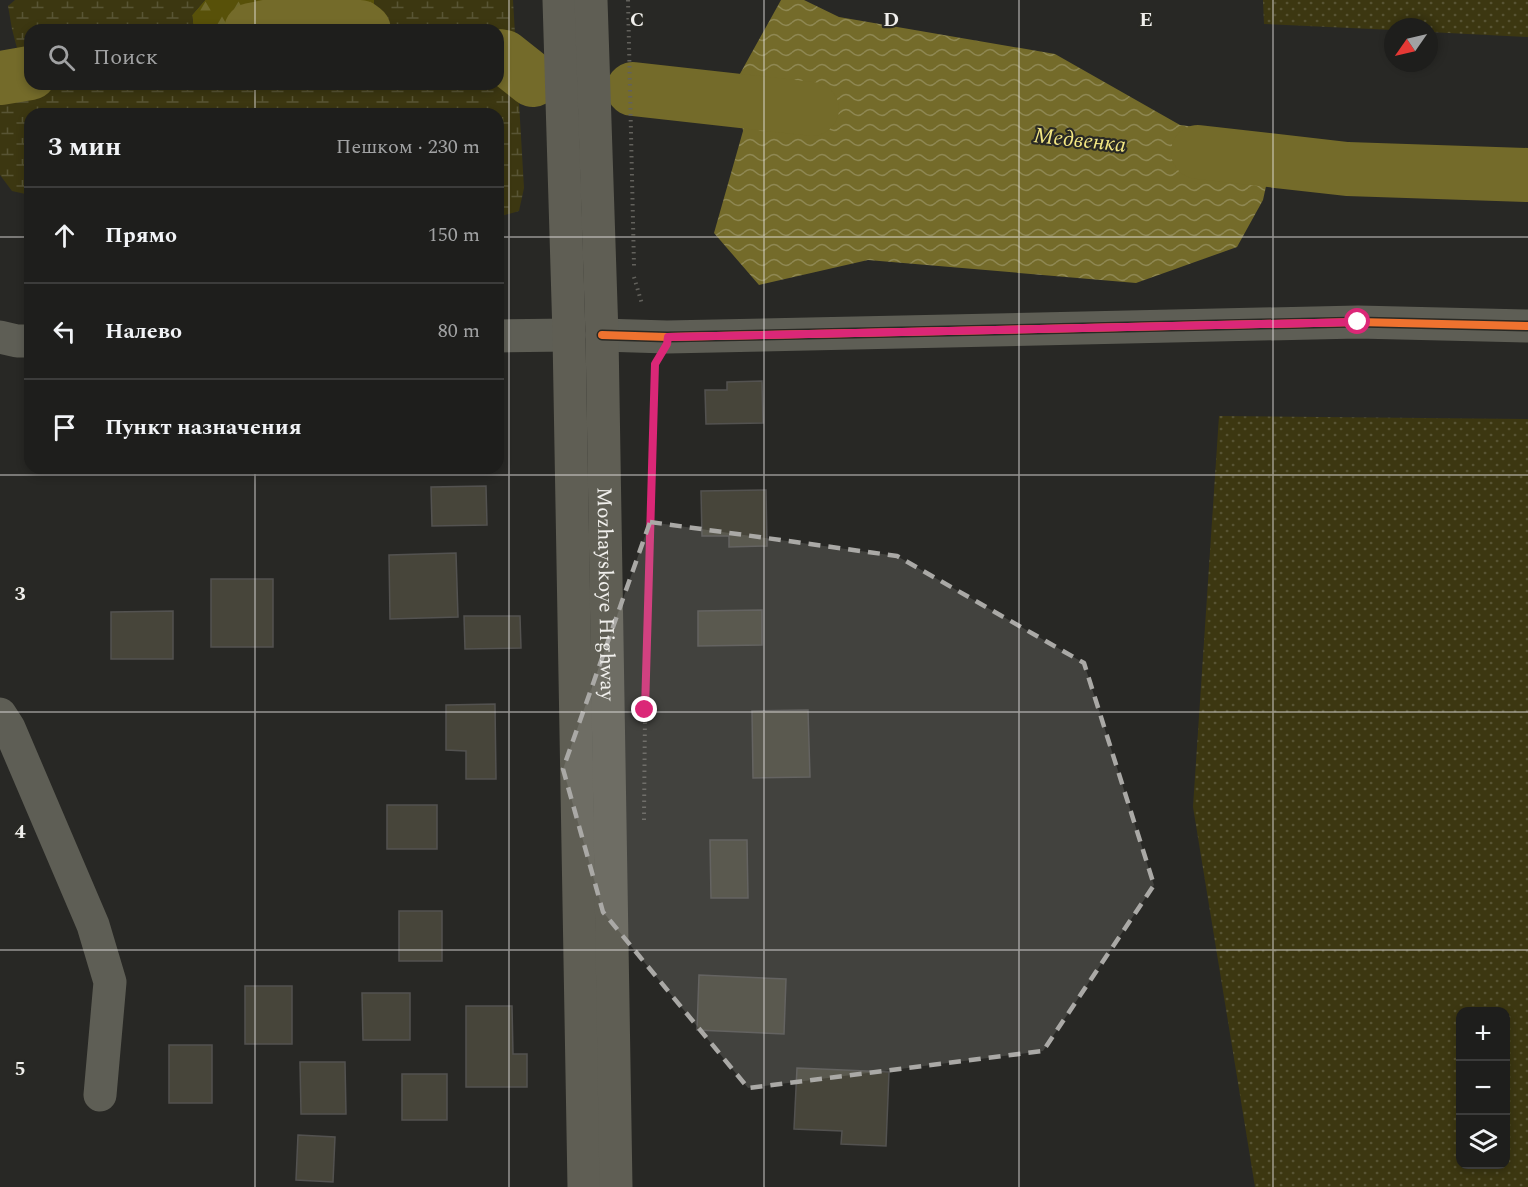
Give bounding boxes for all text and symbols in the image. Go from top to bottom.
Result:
text: C [630,5,644,35]
text: D [883,5,899,35]
text: E [1139,5,1153,35]
north arrow [1384,18,1438,72]
search box [24,24,504,90]
icon: search [45,41,78,74]
text: Поиск [93,41,158,74]
water label: Медвенка [1032,119,1128,162]
text: 3 мин [48,127,121,167]
text: Пешком · 230 m [336,132,480,162]
icon: ahead [48,219,81,252]
text: Прямо [105,219,177,252]
text: 150 m [428,220,480,250]
route start [1344,308,1370,334]
icon: left [48,315,81,348]
text: Налево [105,315,182,348]
text: 80 m [438,316,480,346]
icon: arrive [48,411,81,444]
text: Пункт назначения [105,411,302,444]
street label: Mozhayskoye Highway [587,487,623,702]
text: 3 [14,579,26,609]
route end [631,696,657,722]
text: 4 [14,817,26,847]
map controls [1456,1007,1510,1169]
button: + [1456,1007,1510,1061]
text: 5 [14,1054,26,1084]
button: − [1456,1061,1510,1115]
button: layers [1456,1115,1510,1169]

